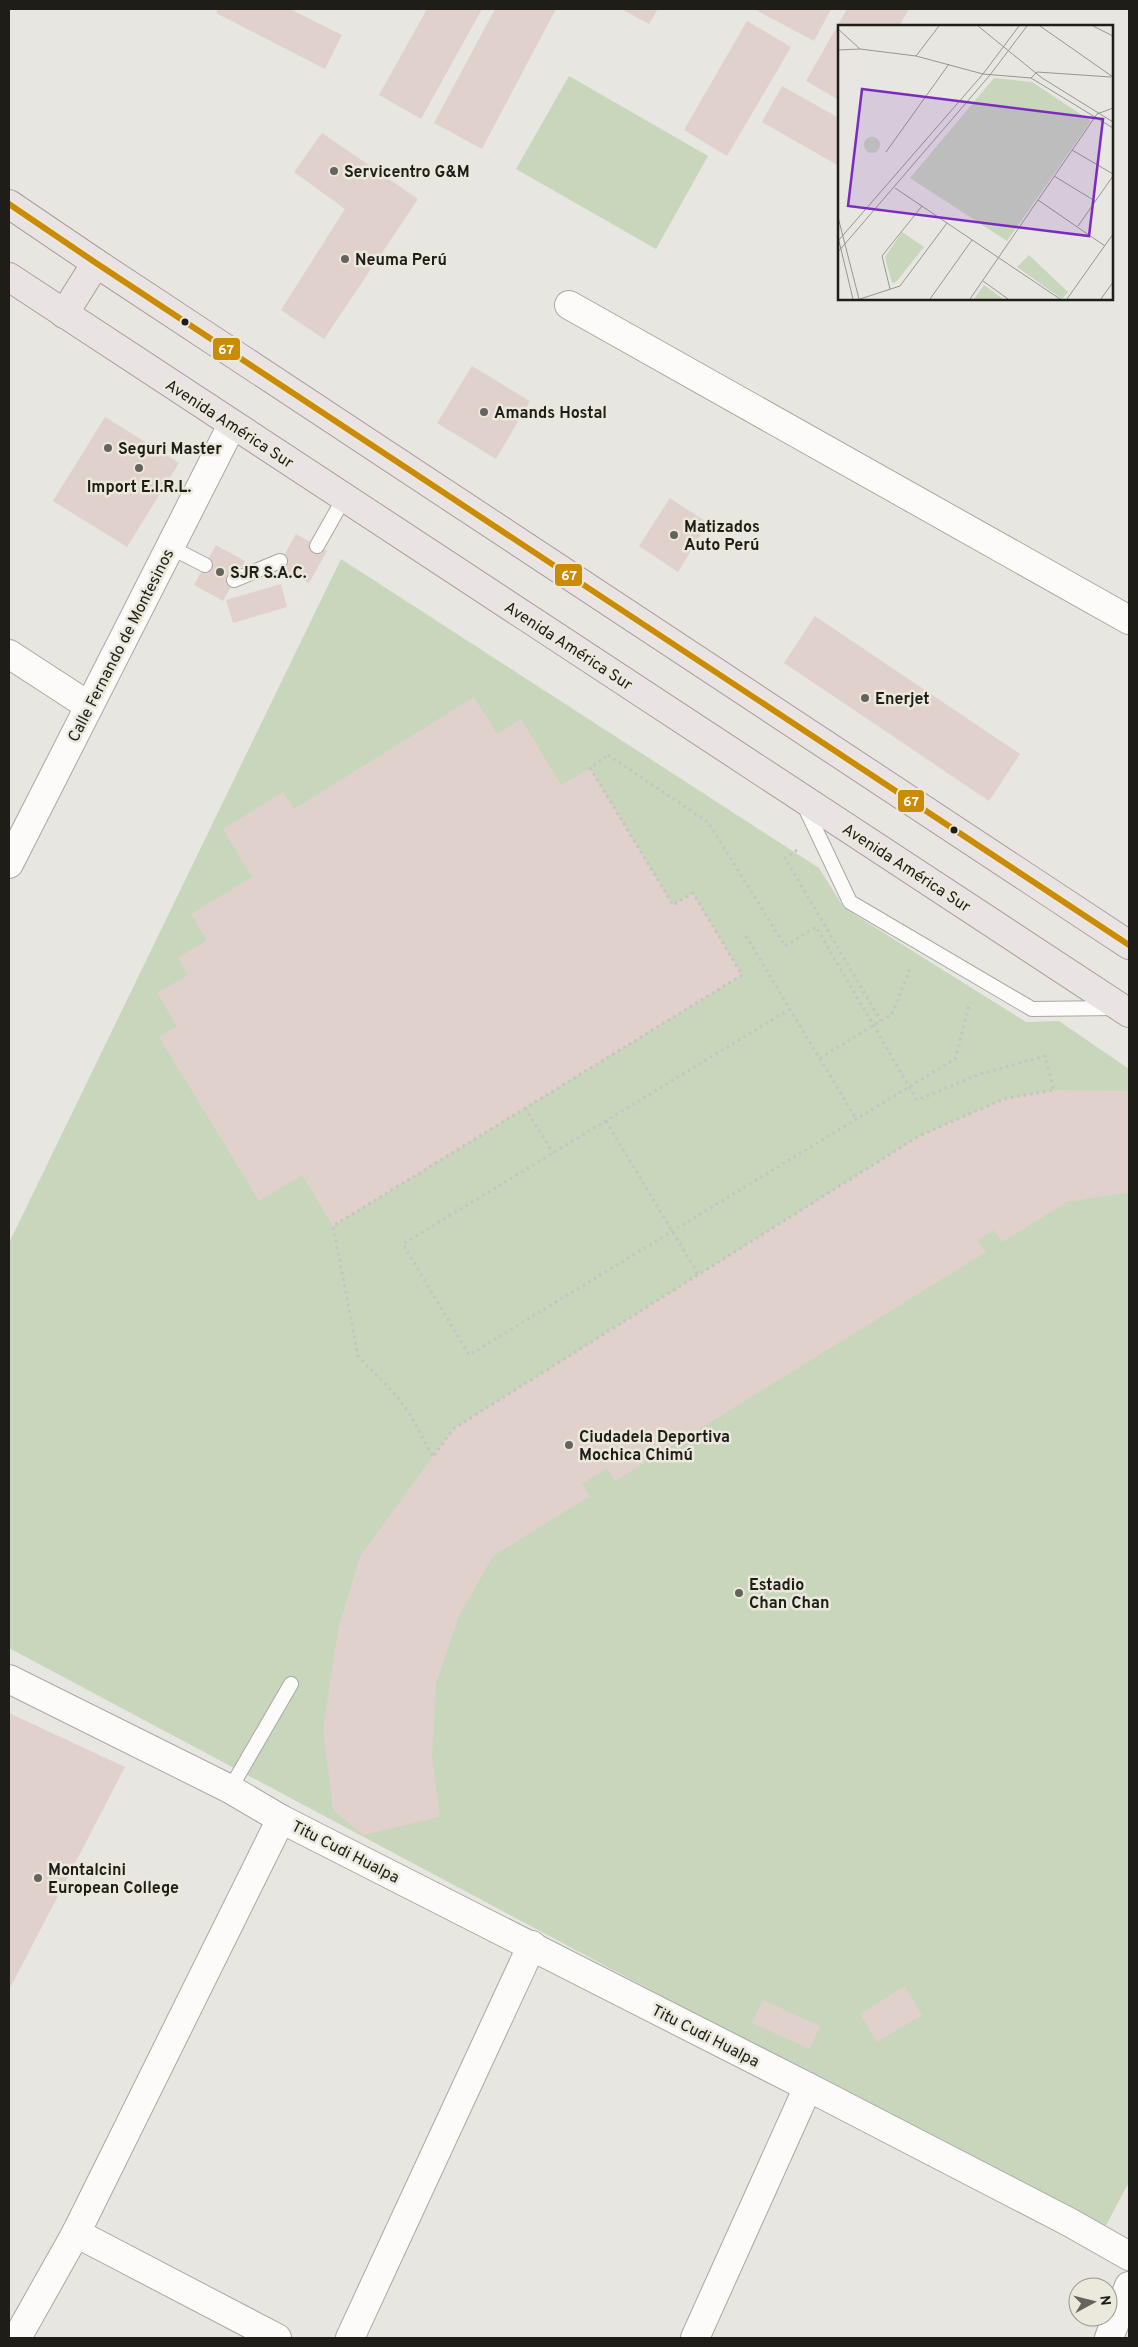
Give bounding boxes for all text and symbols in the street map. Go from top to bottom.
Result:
inset map [838,25,1113,300]
place label: Servicentro G&M [344,163,470,183]
marker: Servicentro G&M [328,165,340,177]
place label: Neuma Perú [355,251,447,271]
marker: Neuma Perú [339,253,351,265]
unlabelled marker [180,317,190,327]
line badge: 67 [212,337,241,361]
text: 67 [218,342,234,359]
street label: Avenida América Sur [161,376,297,474]
place label: Amands Hostal [494,404,607,424]
marker: Amands Hostal [478,406,490,418]
place label: Seguri Master [118,440,222,460]
marker: Seguri Master [102,442,114,454]
marker: Import E.I.R.L. [133,462,145,474]
place label: Import E.I.R.L. [87,478,191,498]
place label: Matizados Auto Perú [684,518,760,556]
marker: Matizados Auto Perú [668,529,680,541]
street label: Calle Fernando de Montesinos [64,546,179,746]
line badge: 67 [554,563,583,587]
place label: SJR S.A.C. [230,564,307,584]
marker: SJR S.A.C. [214,566,226,578]
text: 67 [561,568,577,585]
street label: Avenida América Sur [500,598,636,696]
place label: Enerjet [875,690,930,710]
marker: Enerjet [859,692,871,704]
line badge: 67 [897,789,925,813]
text: 67 [903,794,919,811]
street label: Avenida América Sur [838,820,974,918]
unlabelled marker [949,825,959,835]
place label: Ciudadela Deportiva Mochica Chimú [579,1428,730,1466]
marker: Ciudadela Deportiva Mochica Chimú [563,1439,575,1451]
place label: Estadio Chan Chan [749,1576,829,1614]
marker: Estadio Chan Chan [733,1587,745,1599]
street label: Titu Cudi Hualpa [288,1817,402,1889]
place label: Montalcini European College [48,1861,179,1899]
marker: Montalcini European College [32,1872,44,1884]
street label: Titu Cudi Hualpa [648,2001,762,2073]
north arrow [1068,2277,1118,2327]
text: N [1095,2295,1113,2307]

